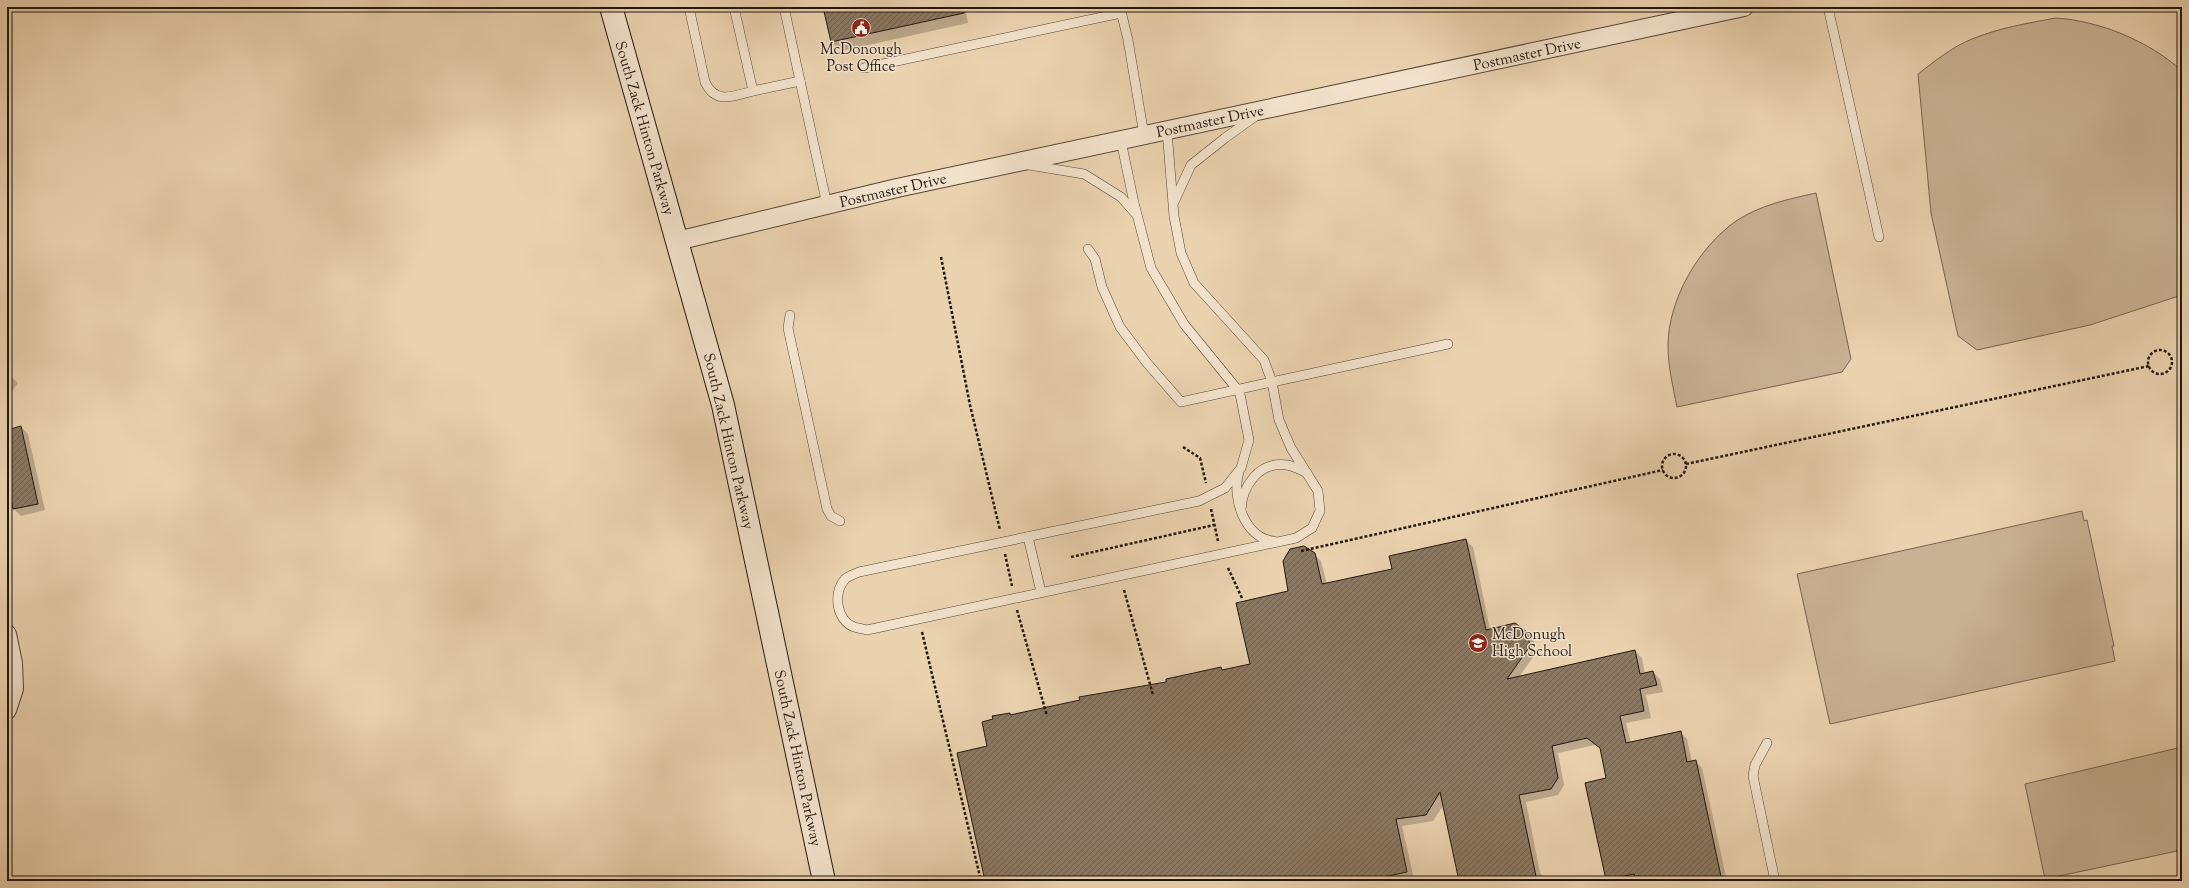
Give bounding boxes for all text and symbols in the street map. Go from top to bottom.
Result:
public building icon: McDonough Post Office [850,17,872,39]
street label: Postmaster Drive [1472,34,1583,77]
street label: South Zack Hinton Parkway [609,39,679,218]
place label: McDonough Post Office [820,40,902,78]
street label: Postmaster Drive [1155,101,1266,144]
street label: Postmaster Drive [838,169,949,214]
street label: South Zack Hinton Parkway [697,351,758,532]
place label: McDonugh High School [1492,625,1572,663]
school or university icon: McDonugh High School [1467,632,1489,654]
street label: South Zack Hinton Parkway [768,668,826,849]

